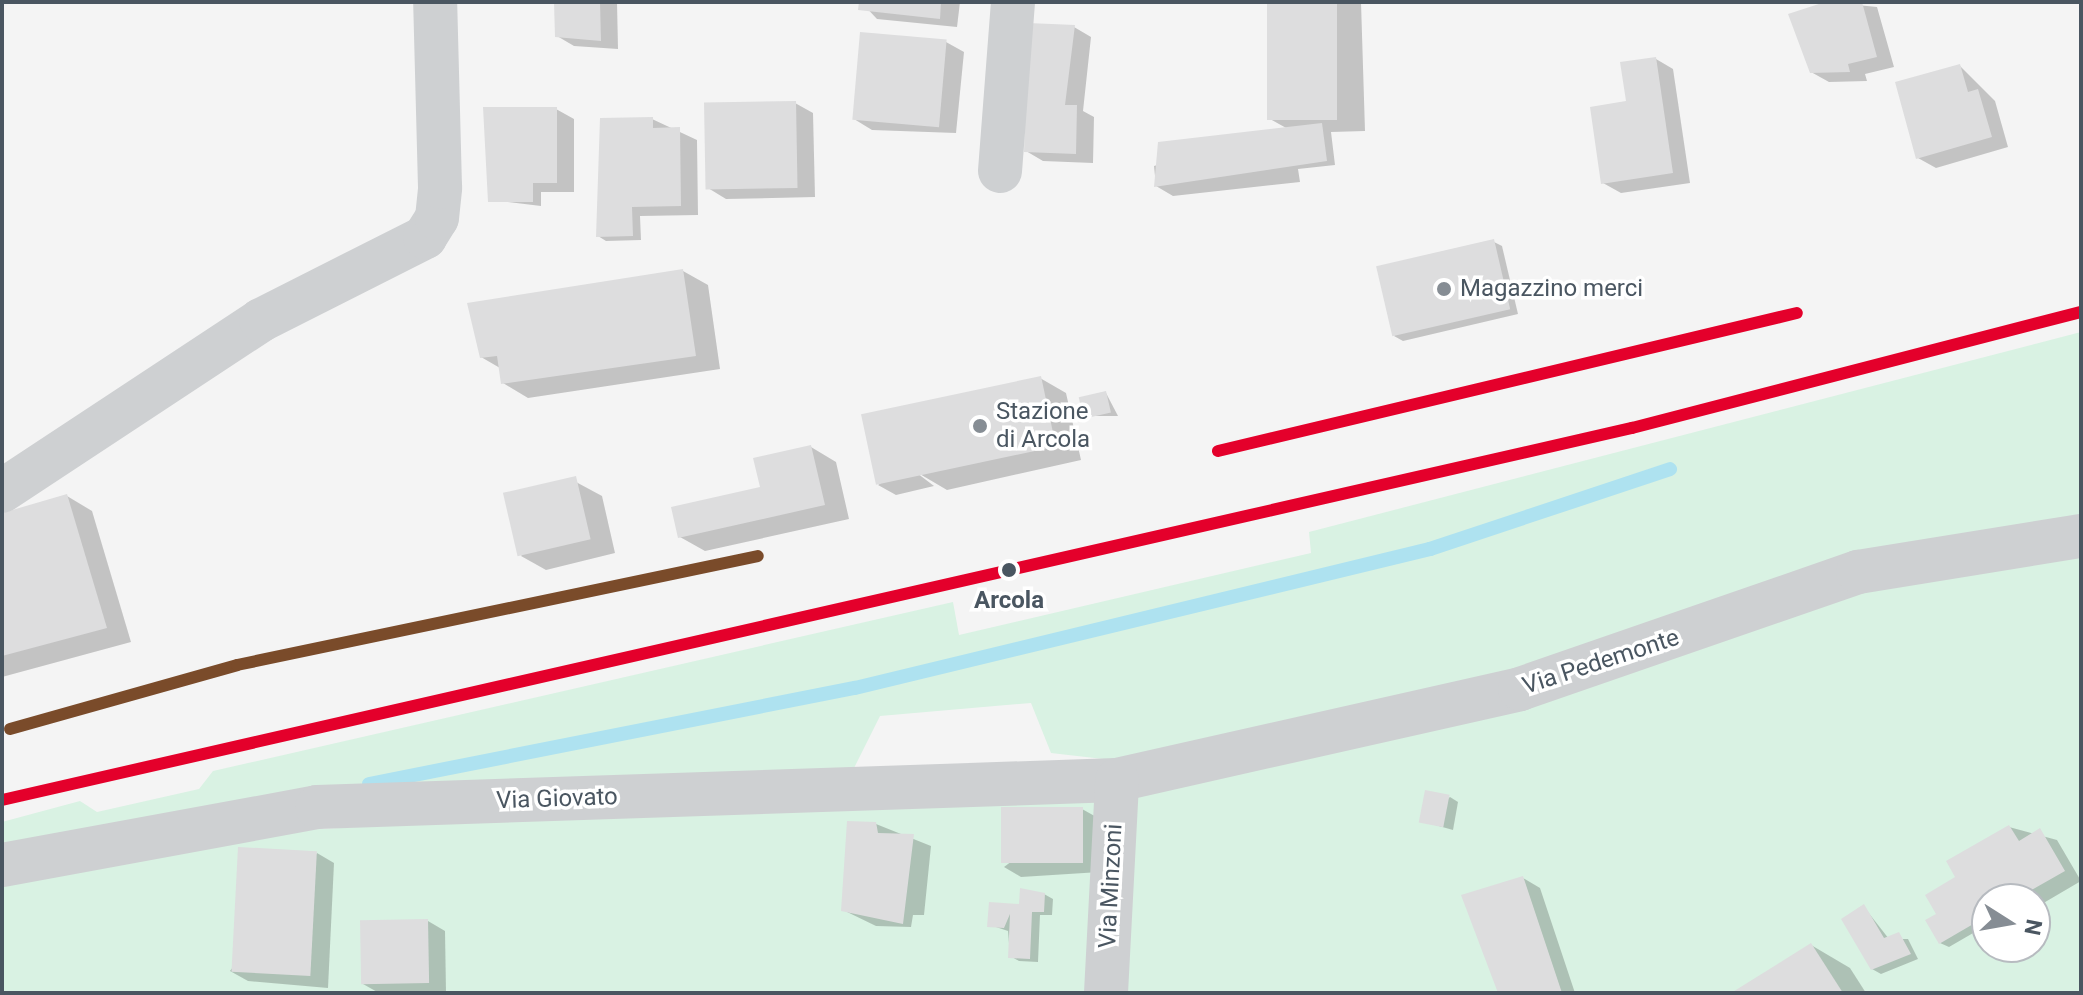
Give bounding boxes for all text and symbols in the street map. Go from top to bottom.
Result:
place label: Magazzino merci [1460,275,1643,303]
marker: Magazzino merci [1435,280,1453,298]
place label: Stazione di Arcola [996,398,1090,454]
marker: Stazione di Arcola [971,417,989,435]
marker: Arcola [996,557,1022,583]
place label: Arcola [974,587,1044,615]
street label: Via Pedemonte [1519,623,1683,701]
street label: Via Giovato [496,782,618,816]
street label: Via Minzoni [1093,823,1129,949]
north arrow [1971,883,2051,963]
text: N [2019,917,2047,937]

